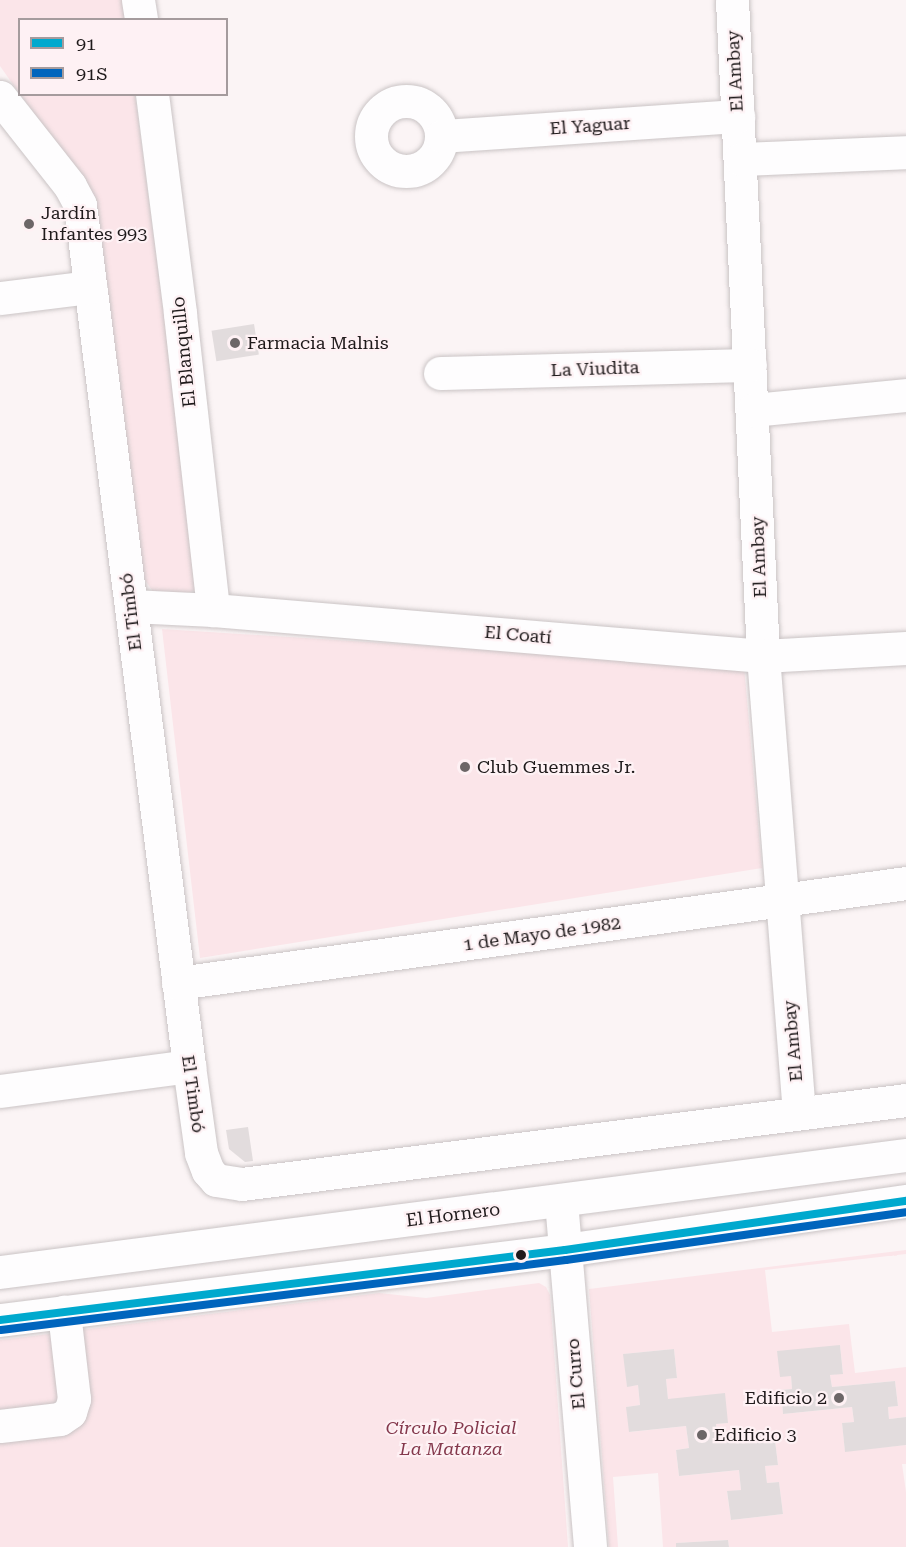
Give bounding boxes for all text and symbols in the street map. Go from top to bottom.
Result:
legend [18,18,228,96]
street label: El Ambay [722,30,748,112]
text: 91 [76,33,96,54]
text: 91S [76,63,107,84]
street label: El Yaguar [549,112,631,140]
place label: Jardín Infantes 993 [41,203,147,246]
marker: Jardín Infantes 993 [22,217,36,231]
street label: El Blanquillo [167,296,201,408]
place label: Farmacia Malnis [247,332,388,354]
marker: Farmacia Malnis [228,336,242,350]
street label: La Viudita [550,357,640,381]
street label: El Ambay [747,516,771,598]
street label: El Timbó [116,572,146,652]
street label: El Coatí [483,621,553,649]
place label: Club Guemmes Jr. [477,756,635,778]
marker: Club Guemmes Jr. [458,760,472,774]
street label: 1 de Mayo de 1982 [462,912,622,956]
street label: El Ambay [779,999,807,1083]
street label: El Timbó [177,1054,209,1134]
street label: El Hornero [405,1199,501,1231]
unlabelled marker [515,1249,527,1261]
street label: El Curro [562,1337,590,1411]
place label: Edificio 2 [744,1387,827,1409]
marker: Edificio 2 [832,1391,846,1405]
park label: Círculo Policial La Matanza [386,1418,516,1460]
place label: Edificio 3 [714,1424,797,1446]
marker: Edificio 3 [695,1428,709,1442]

